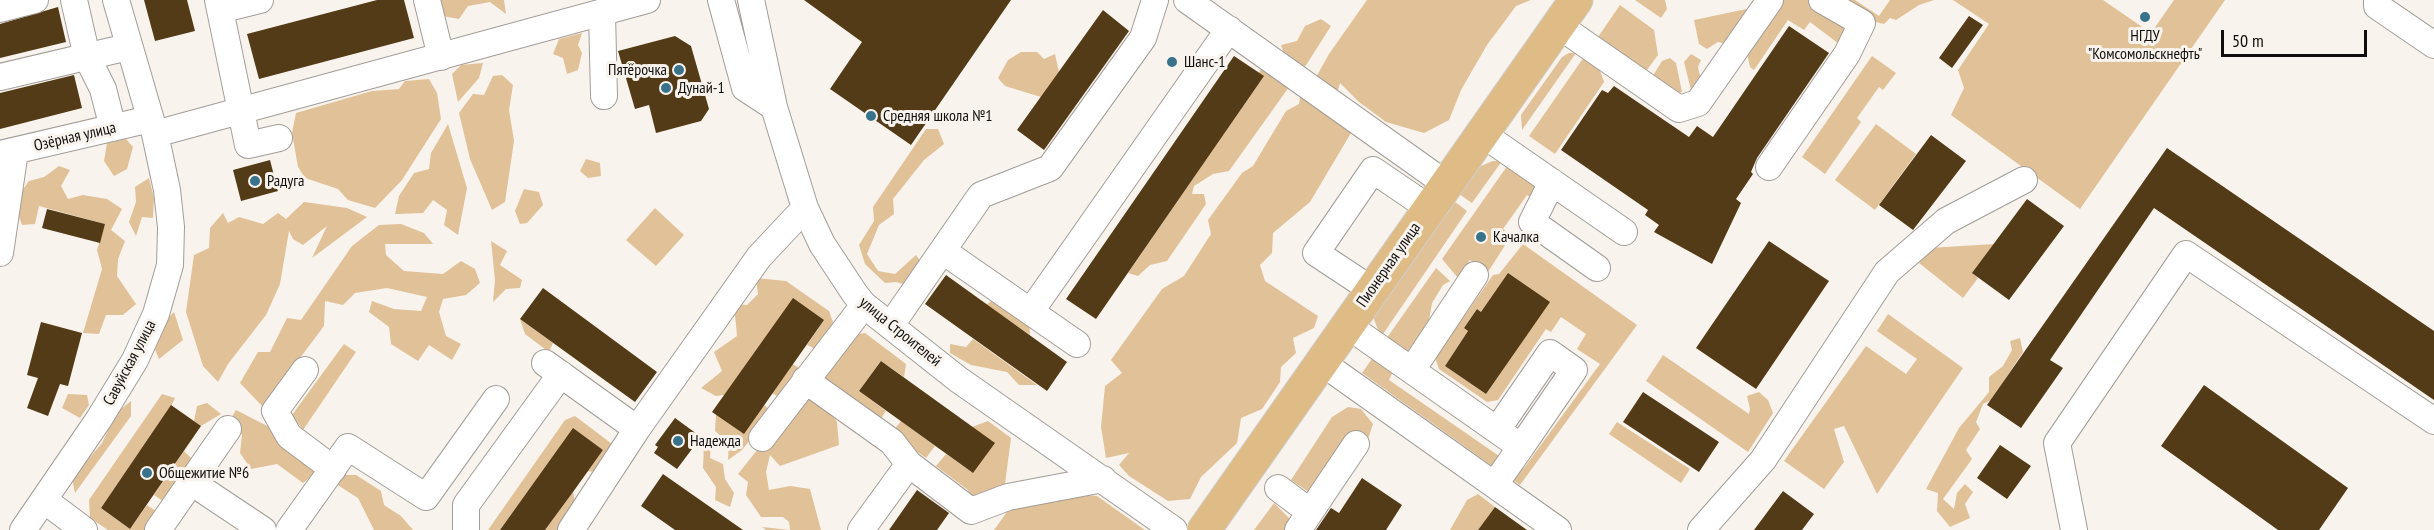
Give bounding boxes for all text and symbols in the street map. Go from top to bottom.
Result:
marker: НГДУ "Комсомольскнефть" [2138,10,2152,24]
scale bar [2224,18,2370,56]
place label: НГДУ "Комсомольскнефть" [2088,26,2202,64]
text: 50 m [2232,29,2264,52]
place label: Шанс-1 [1184,52,1226,72]
marker: Шанс-1 [1165,55,1179,69]
place label: Пятёрочка [608,60,667,80]
marker: Пятёрочка [672,63,686,77]
place label: Дунай-1 [678,78,725,98]
marker: Дунай-1 [659,81,673,95]
place label: Средняя школа №1 [883,106,993,126]
marker: Средняя школа №1 [864,109,878,123]
street label: Озёрная улица [32,118,118,156]
place label: Радуга [267,171,304,191]
marker: Радуга [248,174,262,188]
street label: Пионерная улица [1353,219,1425,311]
place label: Качалка [1493,227,1539,247]
marker: Качалка [1474,230,1488,244]
street label: улица Строителей [855,293,945,371]
street label: Савуйская улица [99,317,161,409]
place label: Надежда [690,431,741,451]
marker: Надежда [671,434,685,448]
place label: Общежитие №6 [159,463,249,483]
marker: Общежитие №6 [140,466,154,480]

